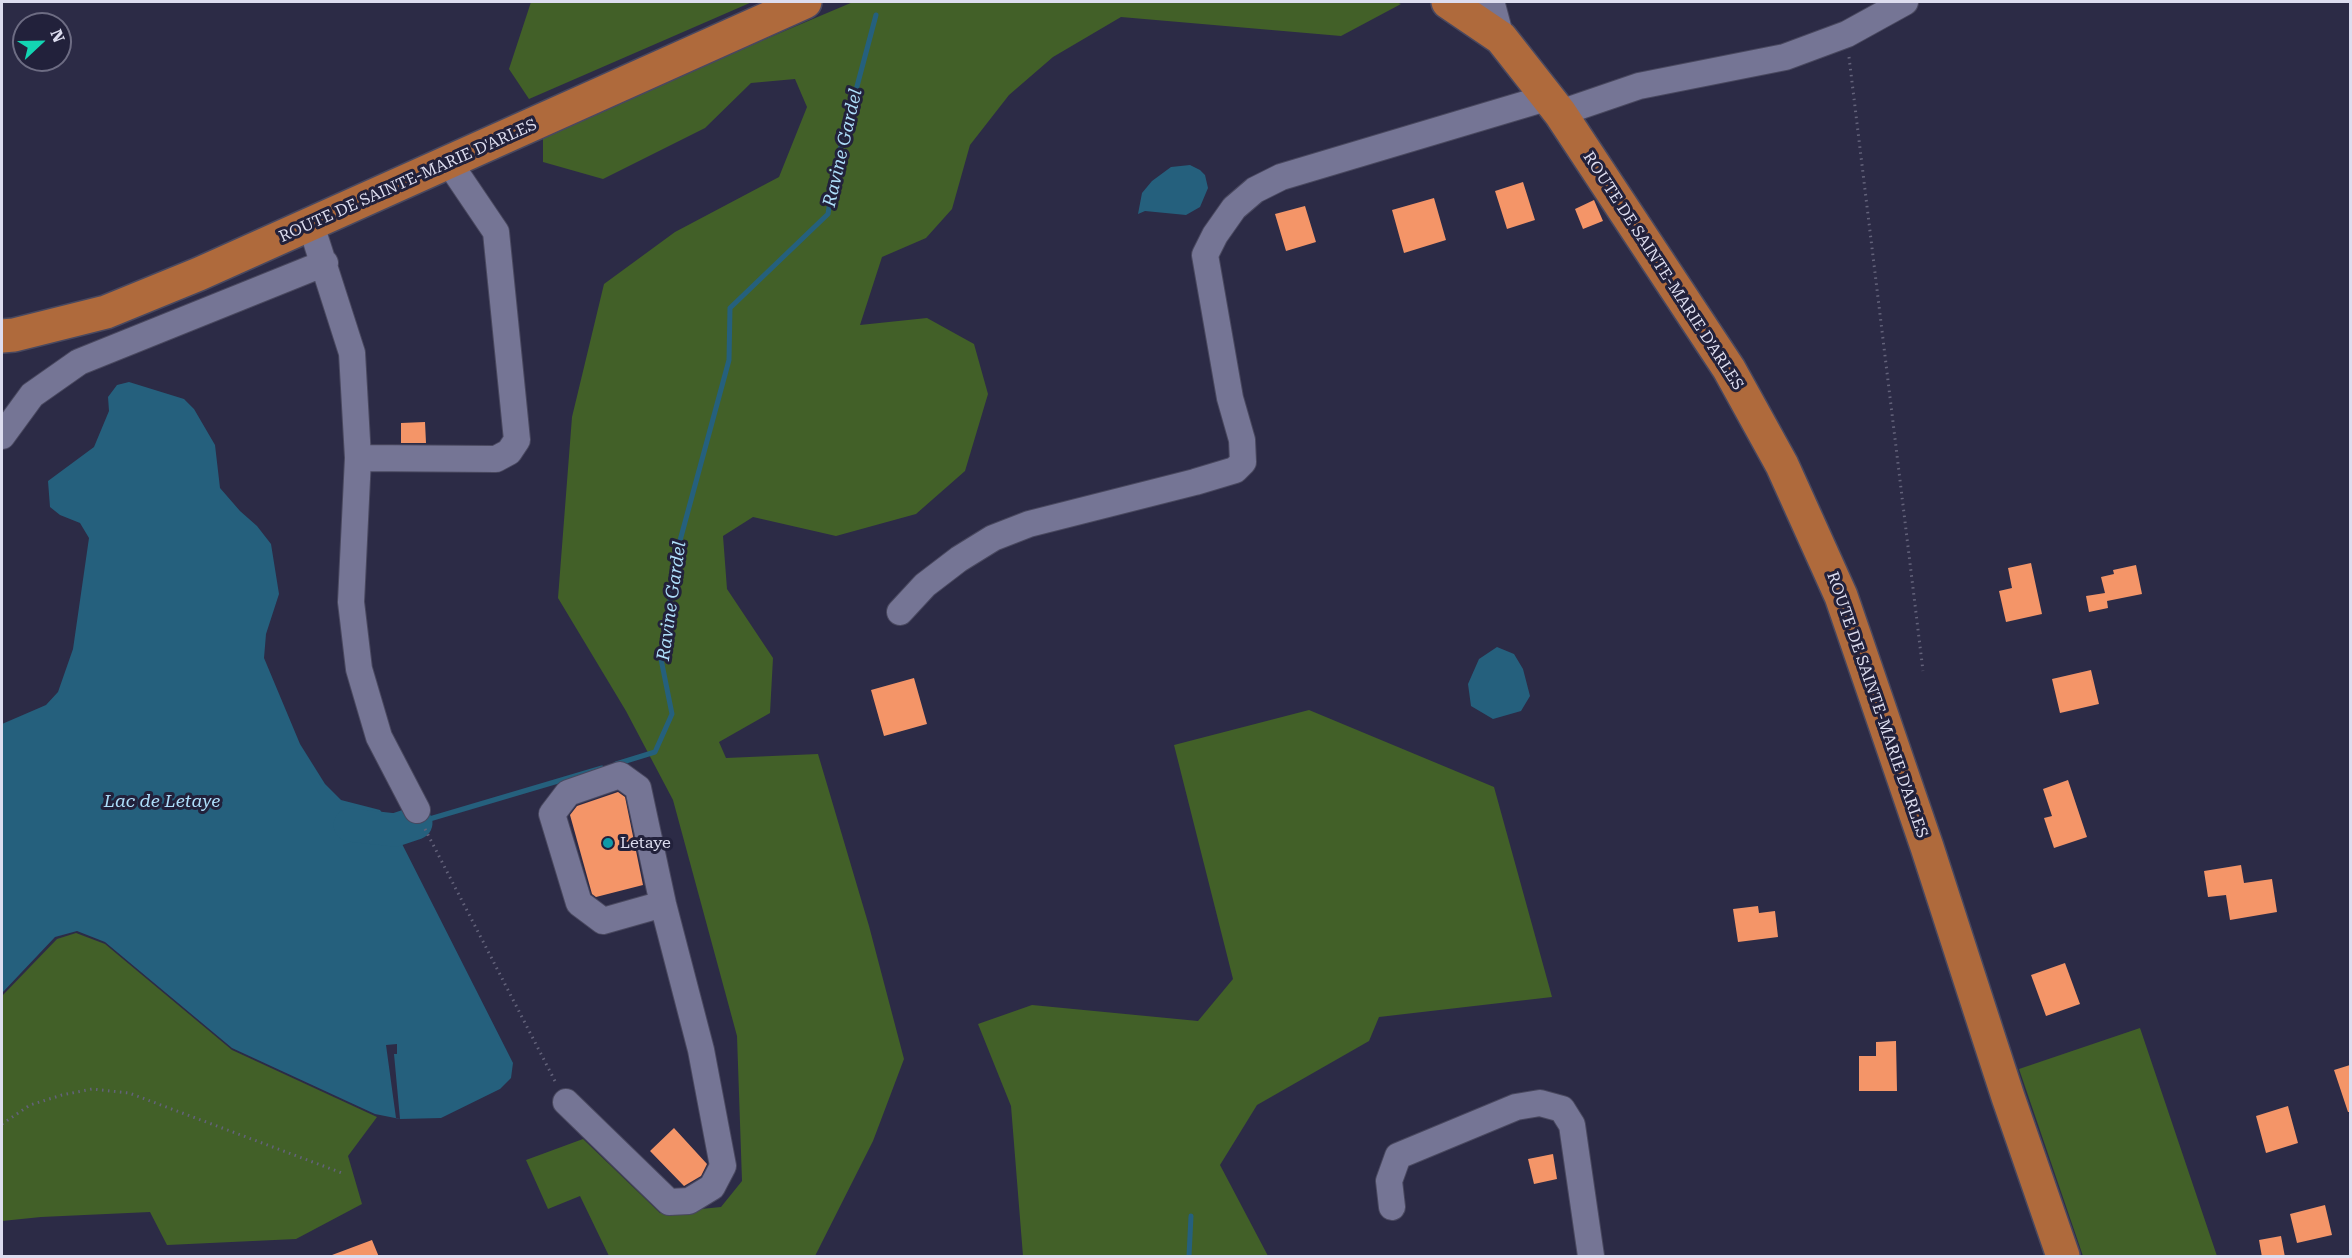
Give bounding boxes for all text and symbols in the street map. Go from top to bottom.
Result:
north arrow [12,12,72,72]
text: N [46,27,68,45]
water label: Ravine Gardel [819,87,867,209]
street label: ROUTE DE SAINTE-MARIE D'ARLES [276,115,540,247]
street label: ROUTE DE SAINTE-MARIE D'ARLES [1579,148,1747,394]
water label: Ravine Gardel [653,540,691,662]
street label: ROUTE DE SAINTE-MARIE D'ARLES [1822,569,1932,841]
water label: Lac de Letaye [104,791,220,813]
place label: Letaye [620,833,671,853]
marker: Letaye [601,836,615,850]

